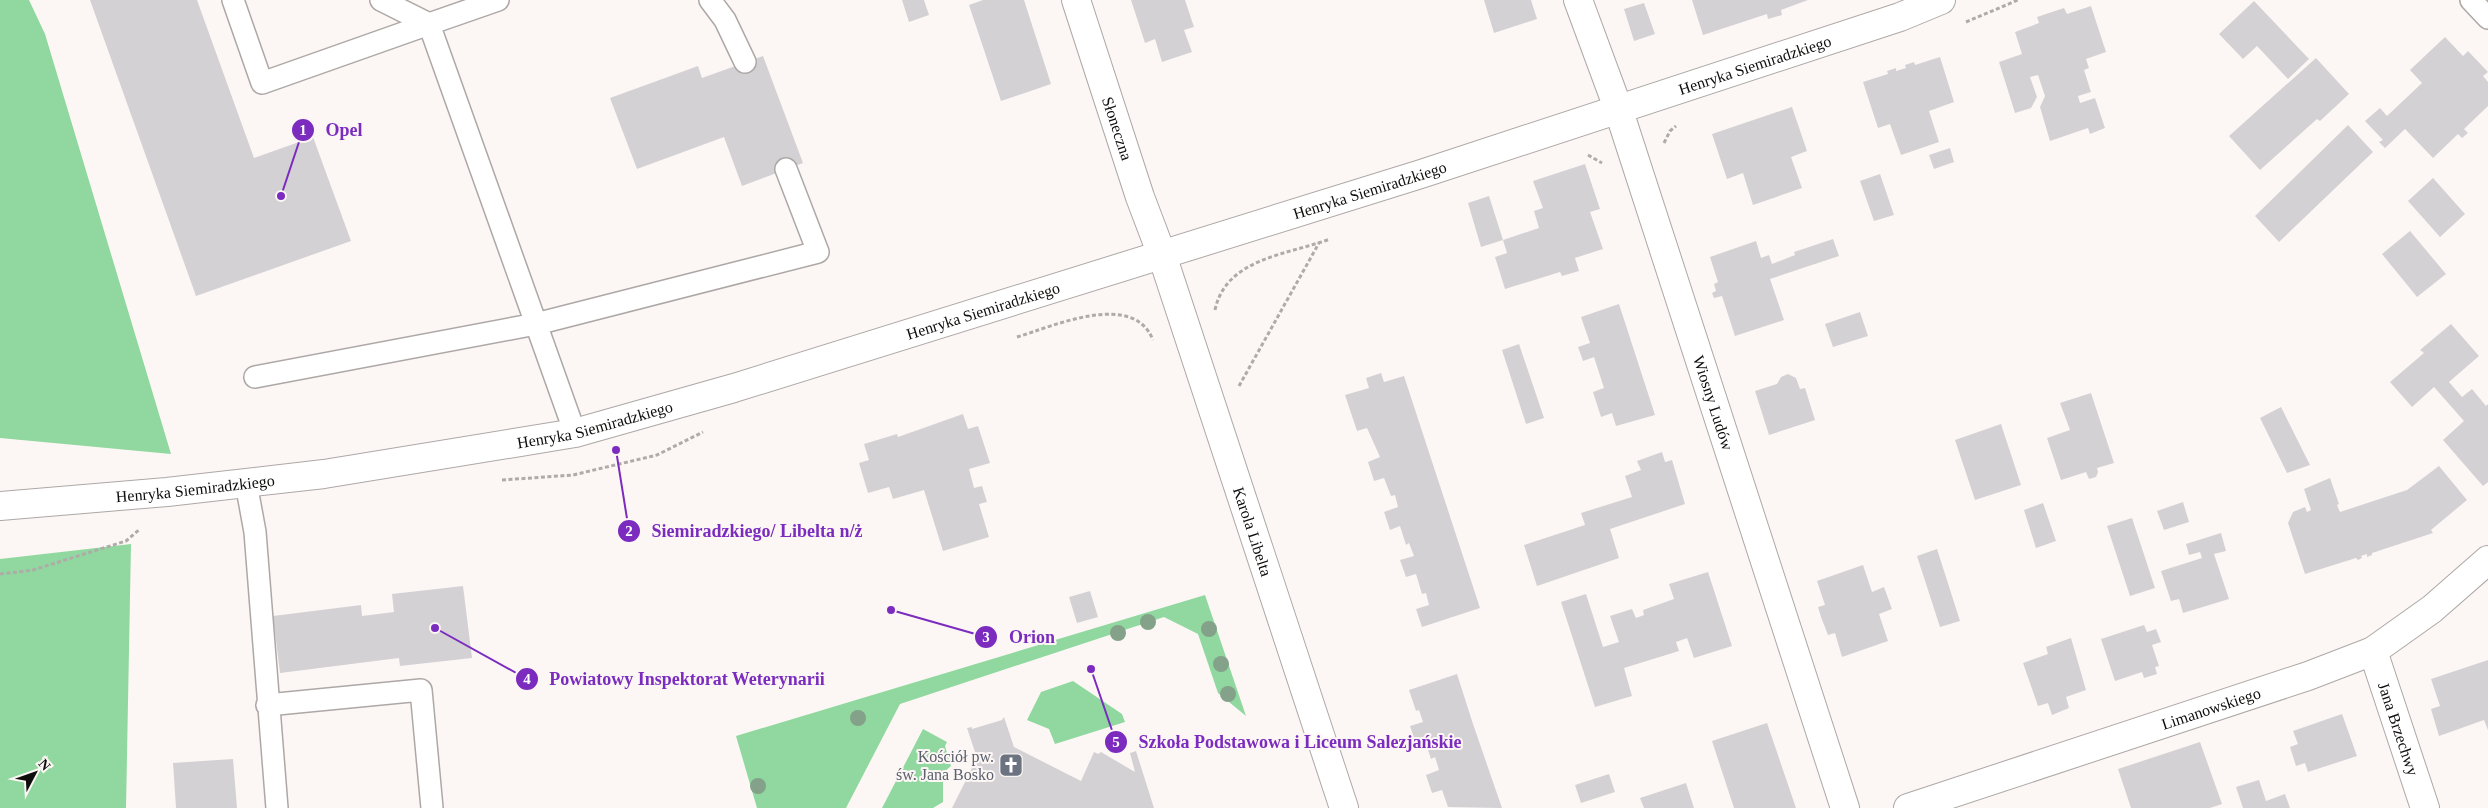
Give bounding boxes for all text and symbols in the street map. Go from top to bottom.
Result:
street label: Henryka Siemiradzkiego [1676,32,1833,98]
street label: Słoneczna [1099,95,1135,162]
callout: Opel [290,113,372,146]
text: Opel [325,120,363,140]
text: 1 [299,122,307,138]
street label: Henryka Siemiradzkiego [1291,158,1449,222]
street label: Henryka Siemiradzkiego [904,279,1062,343]
street label: Wiosny Ludów [1690,353,1737,453]
street label: Henryka Siemiradzkiego [516,398,674,451]
street label: Henryka Siemiradzkiego [115,472,276,505]
street label: Karola Libelta [1230,485,1275,578]
callout: Siemiradzkiego/ Libelta n/ż [616,515,872,548]
text: Siemiradzkiego/ Libelta n/ż [652,521,863,541]
text: 2 [625,523,633,539]
callout: Orion [974,620,1065,653]
text: Orion [1009,627,1055,647]
text: 3 [982,629,990,645]
callout: Powiatowy Inspektorat Weterynarii [514,662,835,695]
text: Powiatowy Inspektorat Weterynarii [549,669,825,689]
text: 4 [523,671,531,687]
street label: Jana Brzechwy [2375,680,2422,778]
street label: Limanowskiego [2159,684,2263,733]
callout: Szkoła Podstawowa i Liceum Salezjańskie [1104,725,1472,758]
text: Szkoła Podstawowa i Liceum Salezjańskie [1138,732,1462,752]
text: 5 [1112,734,1120,750]
north arrow [10,748,60,798]
place label: Kościół pw. św. Jana Bosko [896,748,994,783]
church icon: Kościół pw. św. Jana Bosko [998,752,1024,778]
text: N [35,756,53,774]

